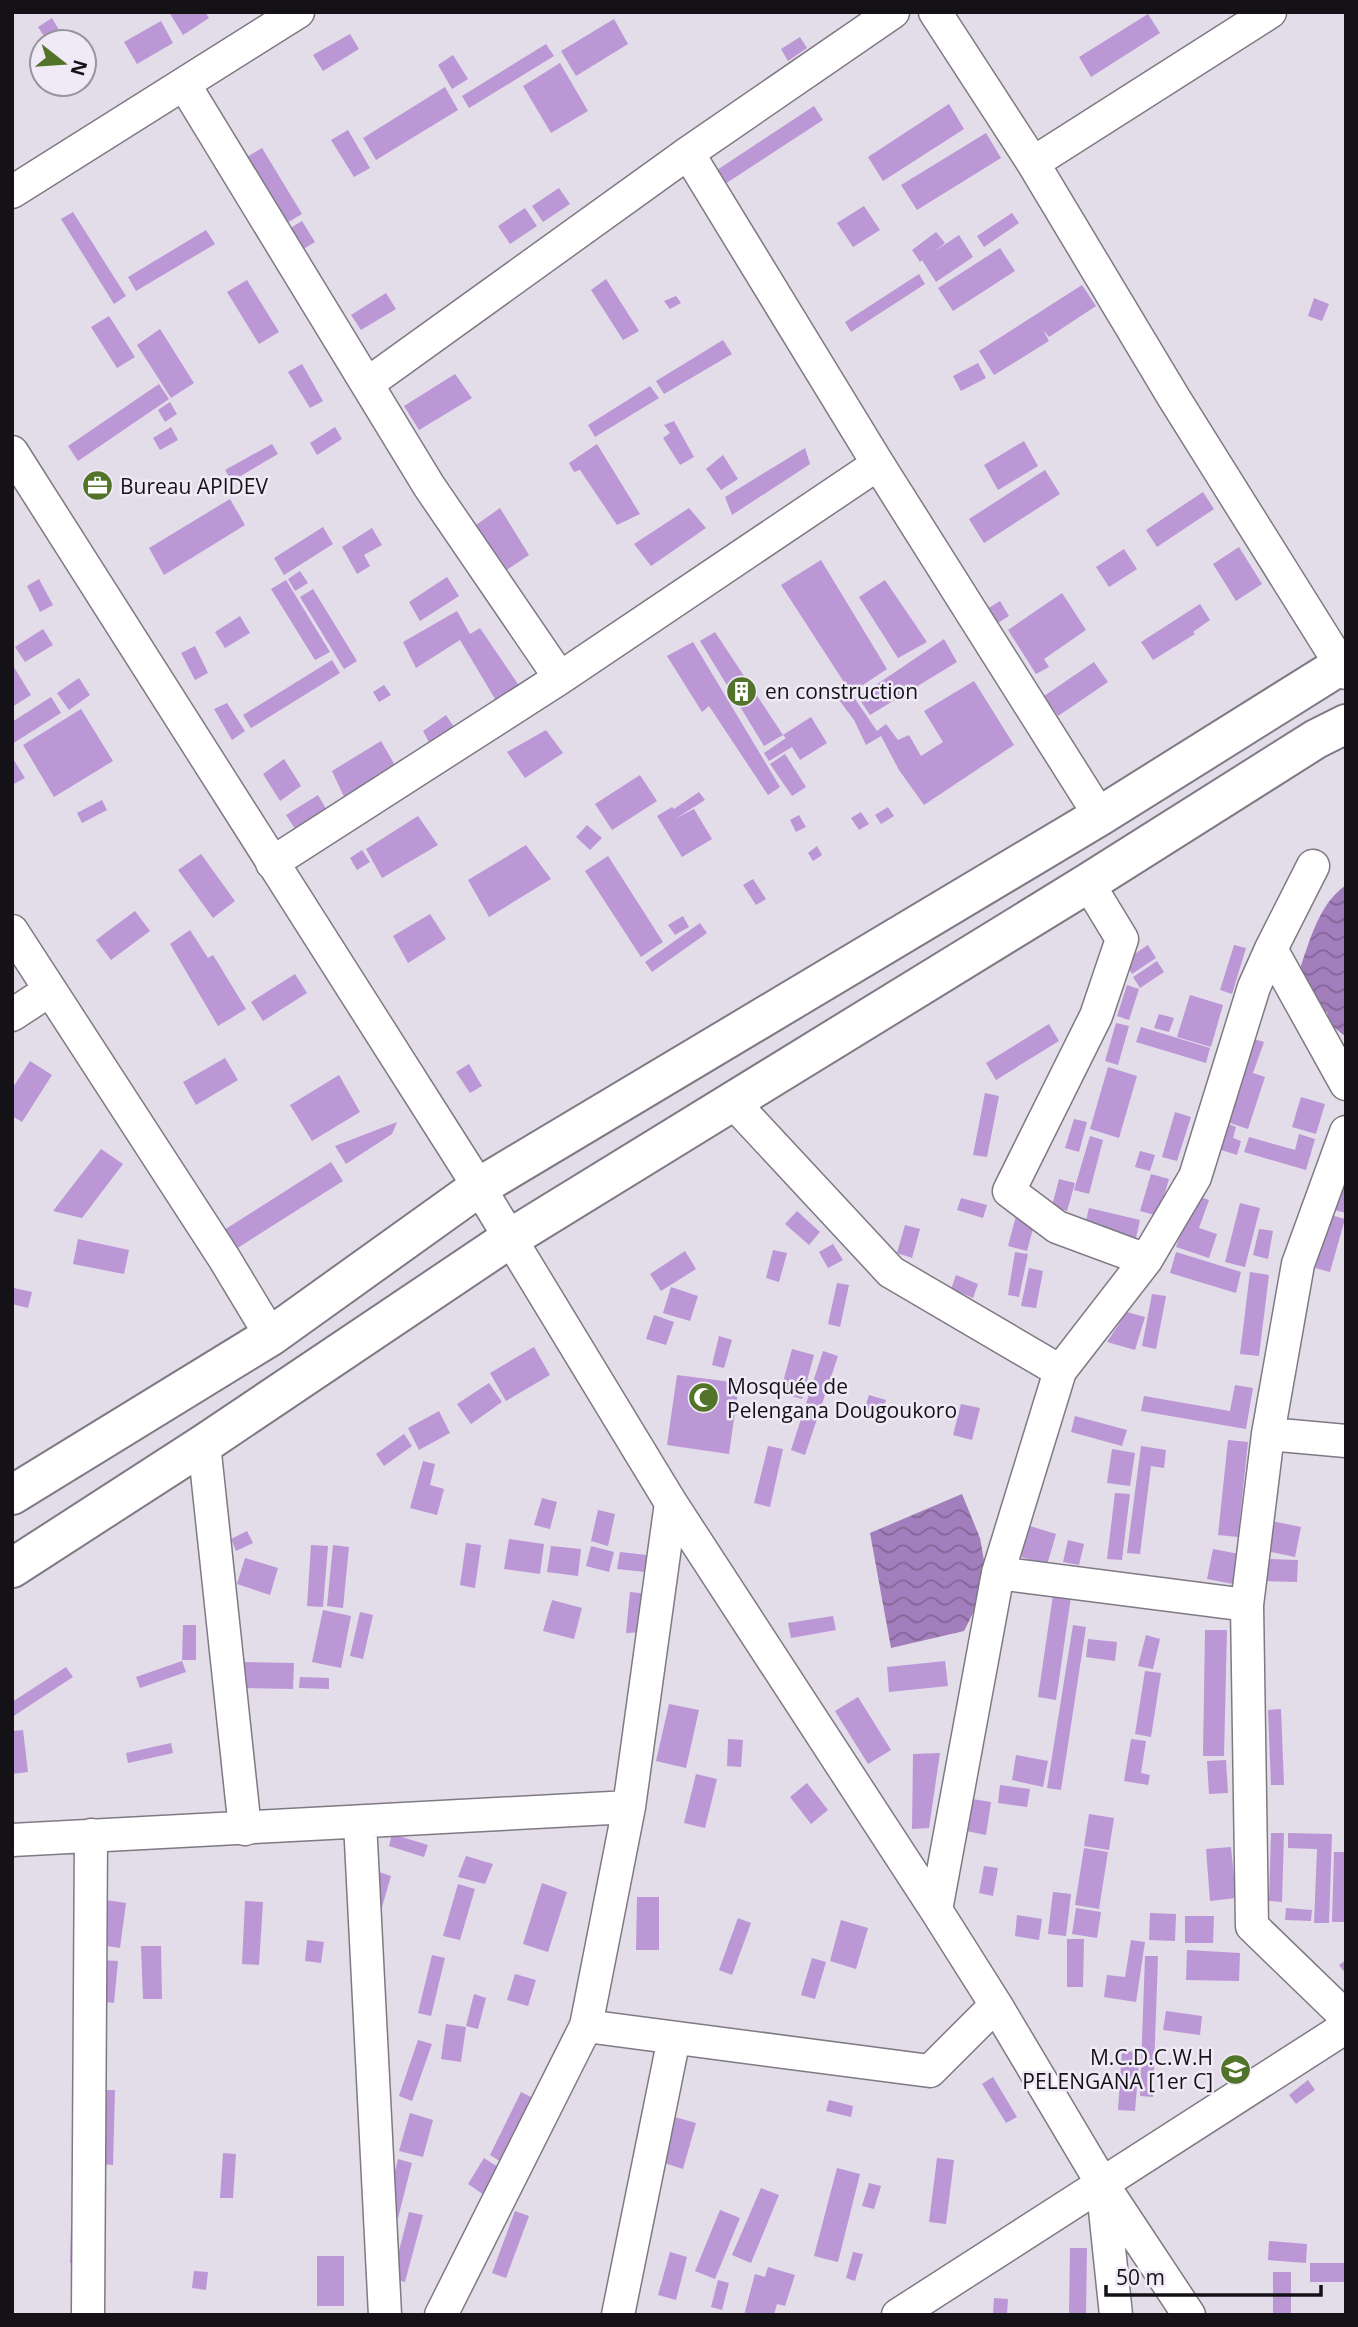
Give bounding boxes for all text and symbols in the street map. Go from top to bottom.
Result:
north arrow [28,28,98,98]
text: N [65,57,94,79]
office icon: Bureau APIDEV [80,469,114,503]
place label: Bureau APIDEV [120,472,269,500]
building icon: en construction [725,674,759,708]
place label: en construction [765,677,918,705]
place label: Mosquée de Pelengana Dougoukoro [727,1372,957,1424]
mosque icon: Mosquée de Pelengana Dougoukoro [687,1381,721,1415]
place label: M.C.D.C.W.H PELENGANA [1er C] [1022,2043,1213,2095]
school or university icon: M.C.D.C.W.H PELENGANA [1er C] [1219,2052,1253,2086]
scale bar [1106,2254,1321,2298]
text: 50 m [1116,2263,1165,2291]

